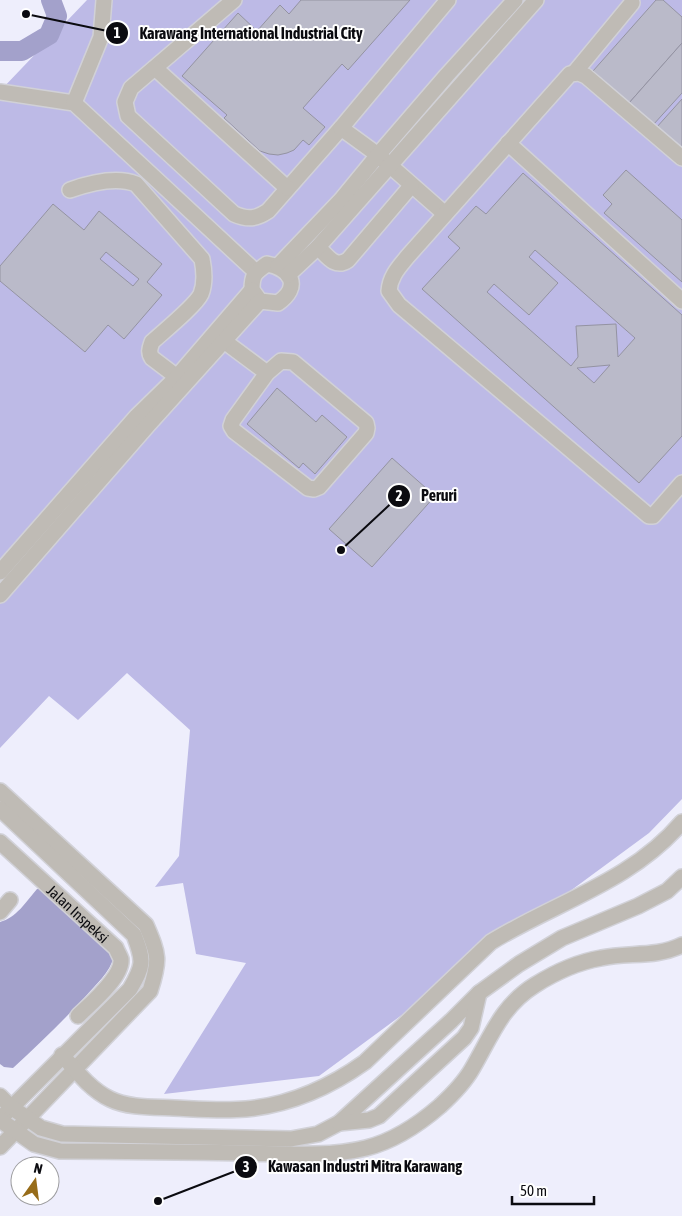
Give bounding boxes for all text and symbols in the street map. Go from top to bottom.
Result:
callout: Karawang International Industrial City [104,18,372,49]
text: 1 [113,24,121,41]
text: Karawang International Industrial City [139,24,363,42]
callout: Peruri [386,480,467,511]
text: Peruri [421,486,457,504]
text: 2 [395,487,403,504]
street label: Jalan Inspeksi [44,881,113,946]
callout: Kawasan Industri Mitra Karawang [233,1151,472,1182]
north arrow [10,1156,60,1206]
text: Kawasan Industri Mitra Karawang [268,1157,462,1175]
text: 3 [242,1158,250,1175]
text: N [32,1160,44,1177]
scale bar [512,1174,594,1206]
text: 50 m [520,1182,547,1199]

